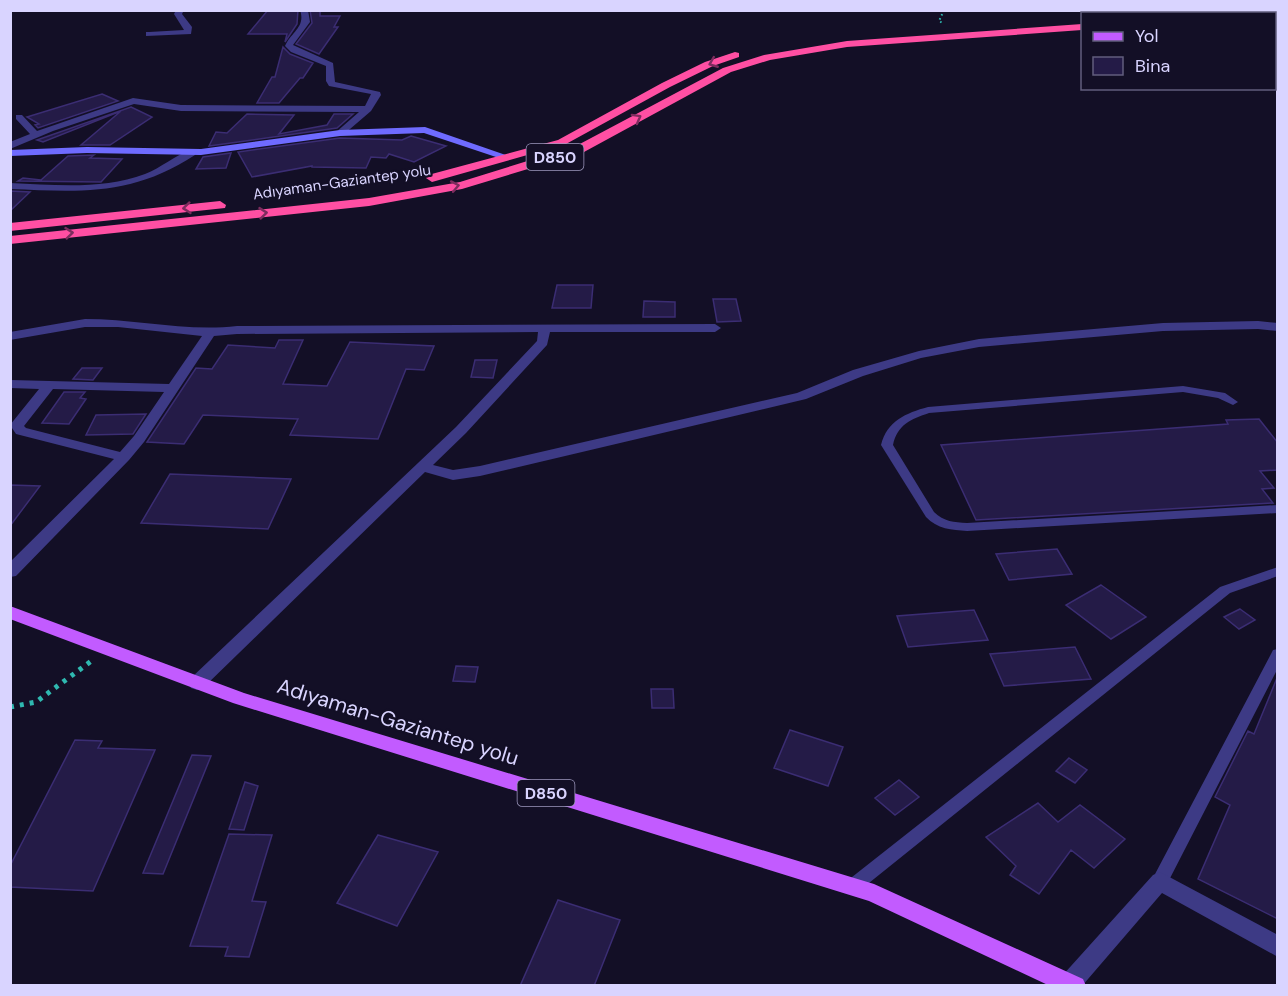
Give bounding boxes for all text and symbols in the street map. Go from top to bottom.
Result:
legend [1081,12,1276,90]
text: Yol [1135,24,1159,48]
text: Bina [1135,54,1170,78]
one-way arrow [708,56,719,68]
one-way arrow [631,113,641,125]
road number: D850 [526,144,584,170]
street label: Adıyaman-Gaziantep yolu [252,160,432,204]
one-way arrow [450,180,460,193]
one-way arrow [183,201,192,214]
one-way arrow [258,207,267,220]
one-way arrow [64,227,73,240]
street label: Adıyaman-Gaziantep yolu [274,672,522,772]
road number: D850 [518,780,574,806]

